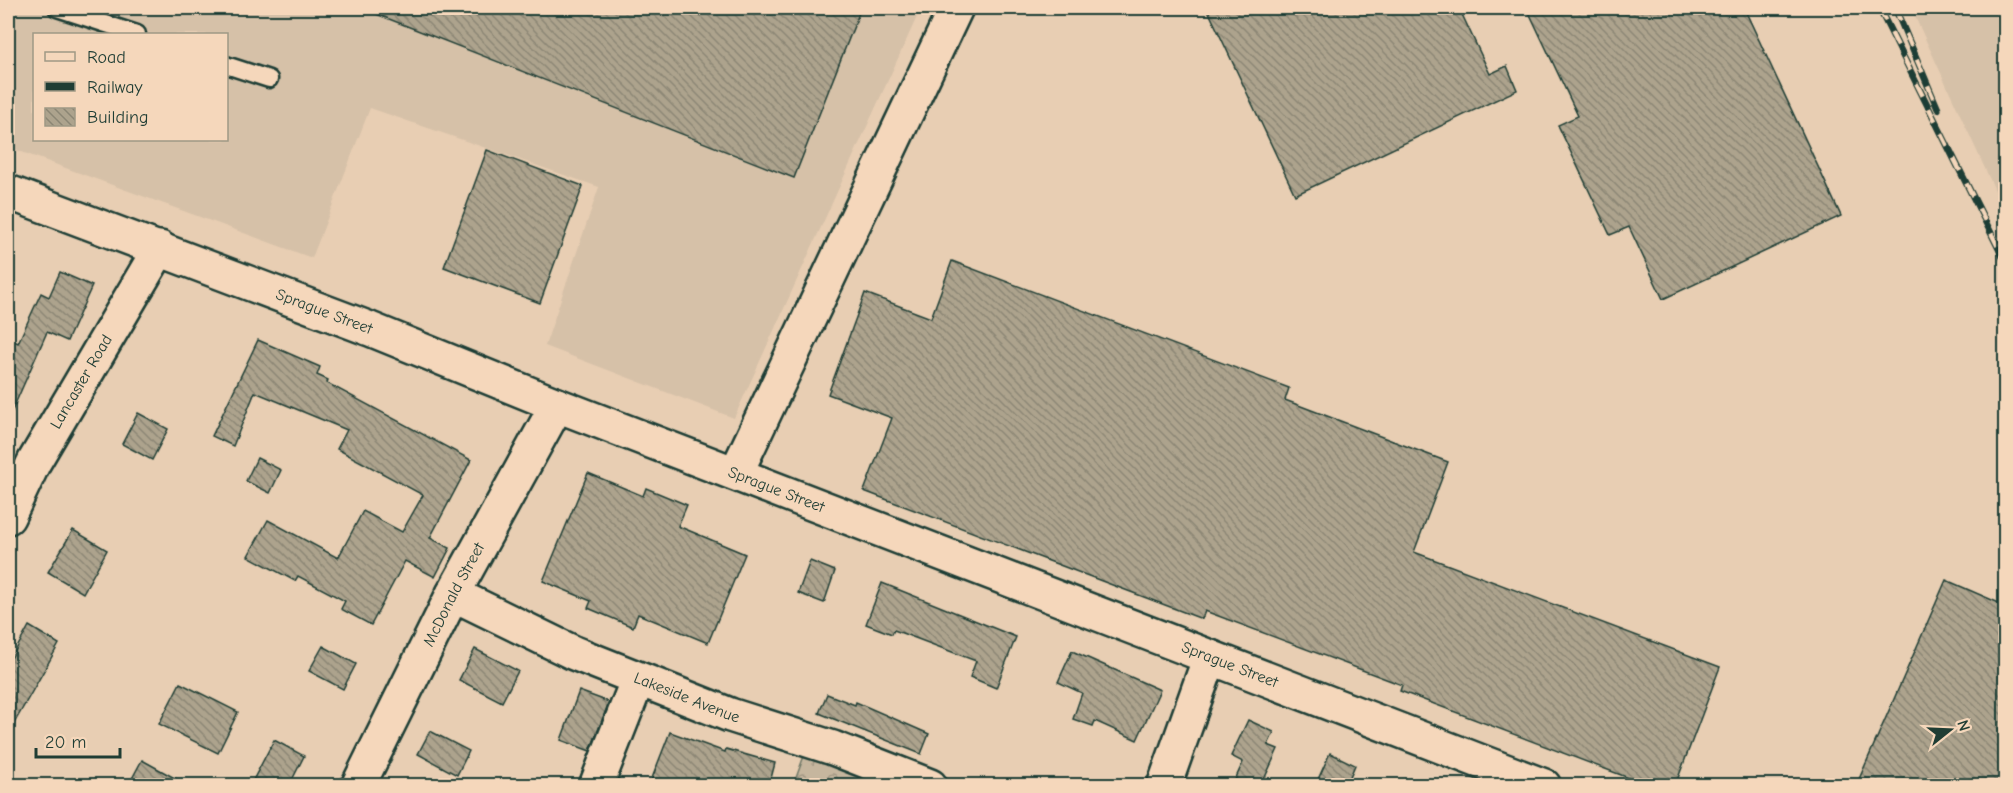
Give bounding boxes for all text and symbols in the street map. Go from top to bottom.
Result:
legend [33,33,228,141]
text: Road [87,47,126,68]
text: Railway [87,77,144,98]
text: Building [87,107,149,128]
street label: Sprague Street [273,285,375,338]
street label: Lancaster Road [47,332,116,432]
street label: Sprague Street [726,463,827,517]
street label: McDonald Street [419,539,489,649]
street label: Sprague Street [1179,638,1281,692]
street label: Lakeside Avenue [631,669,742,727]
north arrow [1920,700,1980,760]
text: N [1953,718,1973,733]
scale bar [36,721,120,759]
text: 20 m [45,732,86,753]

